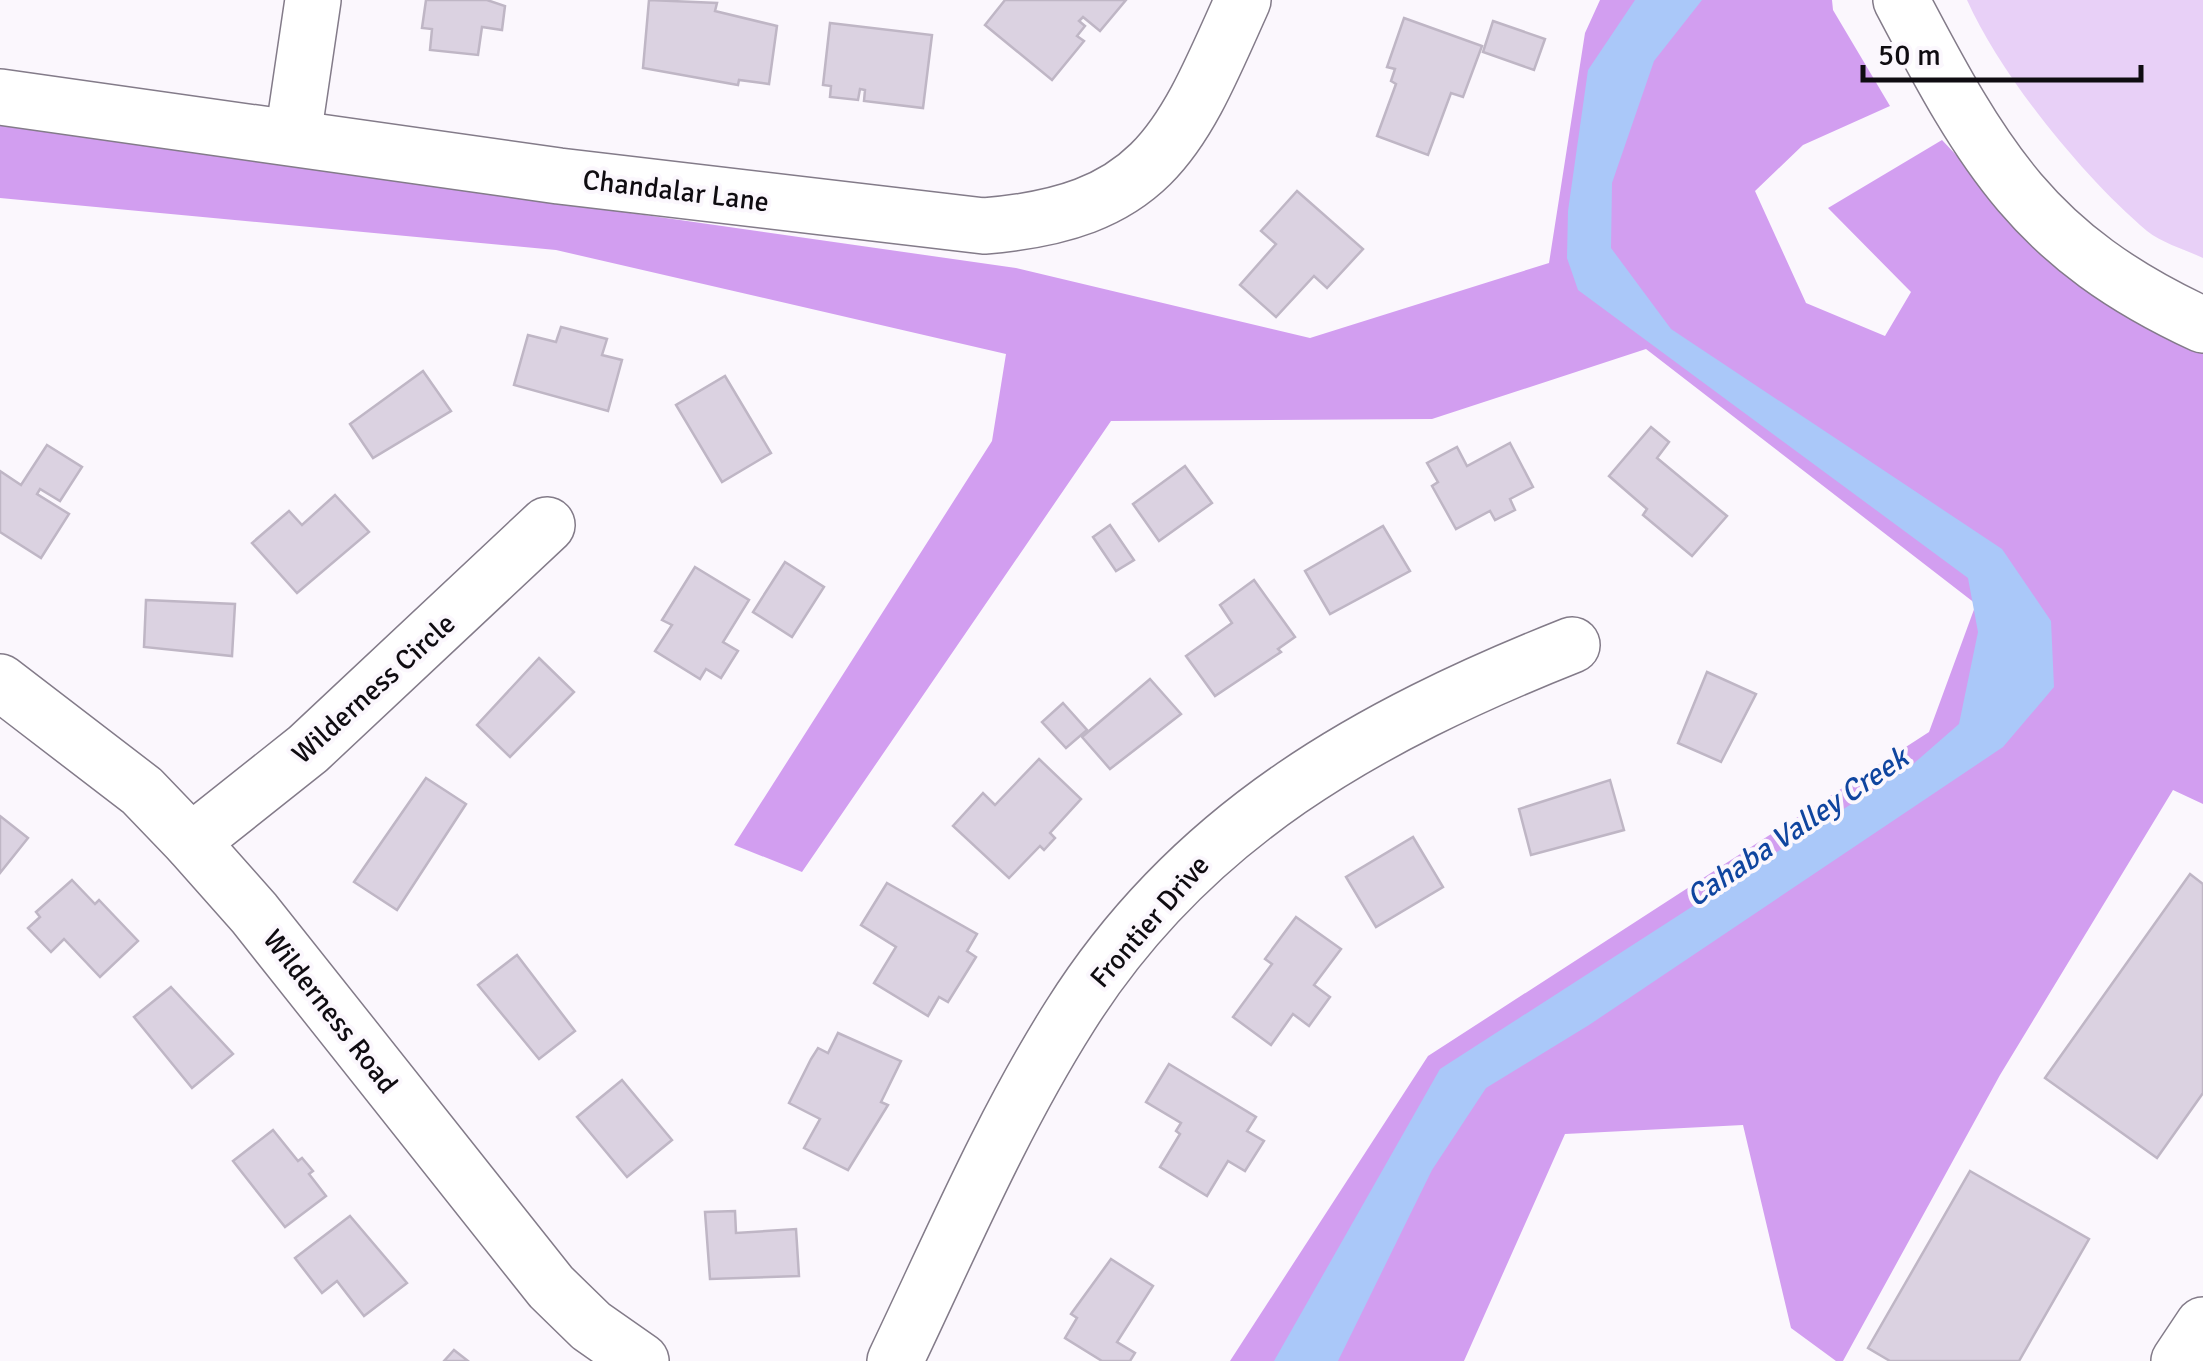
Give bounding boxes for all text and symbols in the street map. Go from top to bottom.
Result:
scale bar [1863,20,2140,82]
text: 50 m [1878,37,1941,74]
street label: Chandalar Lane [581,163,771,219]
street label: Wilderness Circle [285,607,462,771]
water label: Cahaba Valley Creek [1679,738,1918,915]
street label: Frontier Drive [1083,849,1216,995]
street label: Wilderness Road [256,923,405,1100]

